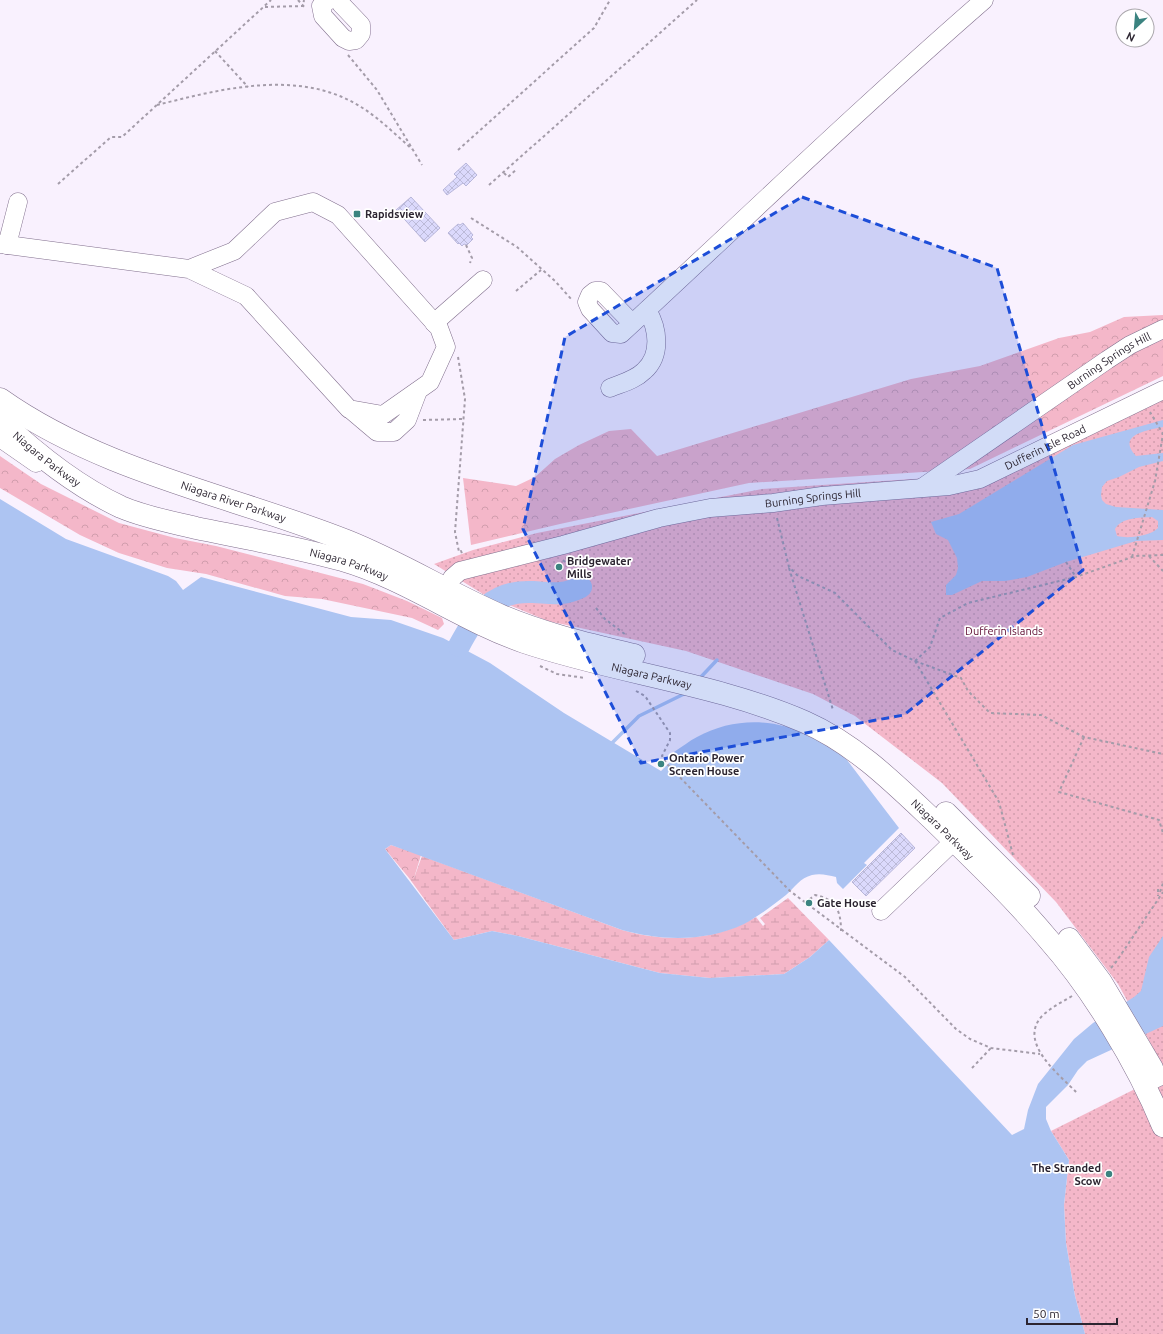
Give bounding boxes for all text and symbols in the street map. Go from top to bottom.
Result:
north arrow [1115,8,1155,48]
text: N [1124,30,1137,44]
place label: Rapidsview [365,208,424,220]
marker: Rapidsview [352,209,362,219]
street label: Burning Springs Hill [1065,330,1153,392]
street label: Dufferin Isle Road [1003,422,1088,472]
street label: Niagara Parkway [11,429,83,489]
street label: Niagara River Parkway [179,479,288,525]
street label: Burning Springs Hill [764,487,861,510]
street label: Niagara Parkway [309,546,391,583]
place label: Bridgewater Mills [567,555,632,580]
marker: Bridgewater Mills [554,562,564,572]
park label: Dufferin Islands [965,625,1043,637]
street label: Niagara Parkway [610,661,694,691]
place label: Ontario Power Screen House [669,752,745,777]
marker: Ontario Power Screen House [656,759,666,769]
street label: Niagara Parkway [909,797,977,863]
place label: Gate House [817,897,877,909]
marker: Gate House [804,898,814,908]
place label: The Stranded Scow [1032,1162,1101,1187]
marker: The Stranded Scow [1104,1169,1114,1179]
scale bar [1027,1300,1117,1326]
text: 50 m [1033,1307,1060,1320]

